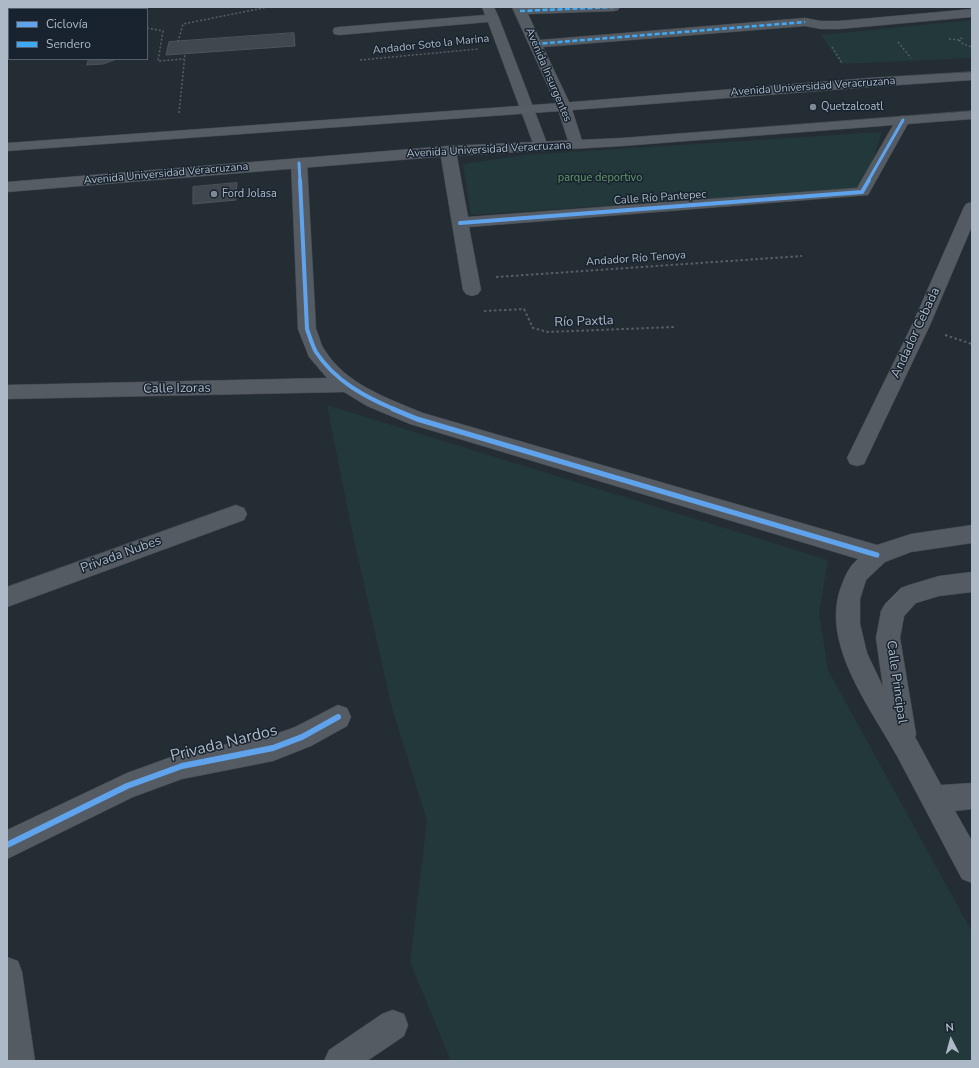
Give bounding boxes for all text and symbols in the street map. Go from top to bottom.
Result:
legend [8,8,148,60]
text: Ciclovía [46,16,88,32]
street label: Avenida Insurgentes [522,26,574,124]
street label: Andador Soto la Marina [372,32,490,58]
text: Sendero [46,36,91,52]
street label: Avenida Universidad Veracruzana [730,75,896,99]
place label: Quetzalcoatl [821,100,883,114]
marker: Quetzalcoatl [808,102,818,112]
street label: Avenida Universidad Veracruzana [406,139,572,161]
street label: Avenida Universidad Veracruzana [83,160,249,188]
park label: parque deportivo [558,171,642,185]
place label: Ford Jolasa [222,187,277,201]
street label: Calle Río Pantepec [613,188,707,208]
marker: Ford Jolasa [209,189,219,199]
street label: Andador Río Tenoya [586,249,686,269]
street label: Andador Cebada [888,285,944,381]
street label: Río Paxtla [554,313,614,331]
street label: Calle Izoras [143,381,211,397]
street label: Privada Nubes [79,533,163,577]
street label: Calle Principal [882,639,910,725]
street label: Privada Nardos [168,721,280,767]
north arrow [931,1020,971,1060]
text: N [945,1020,955,1035]

